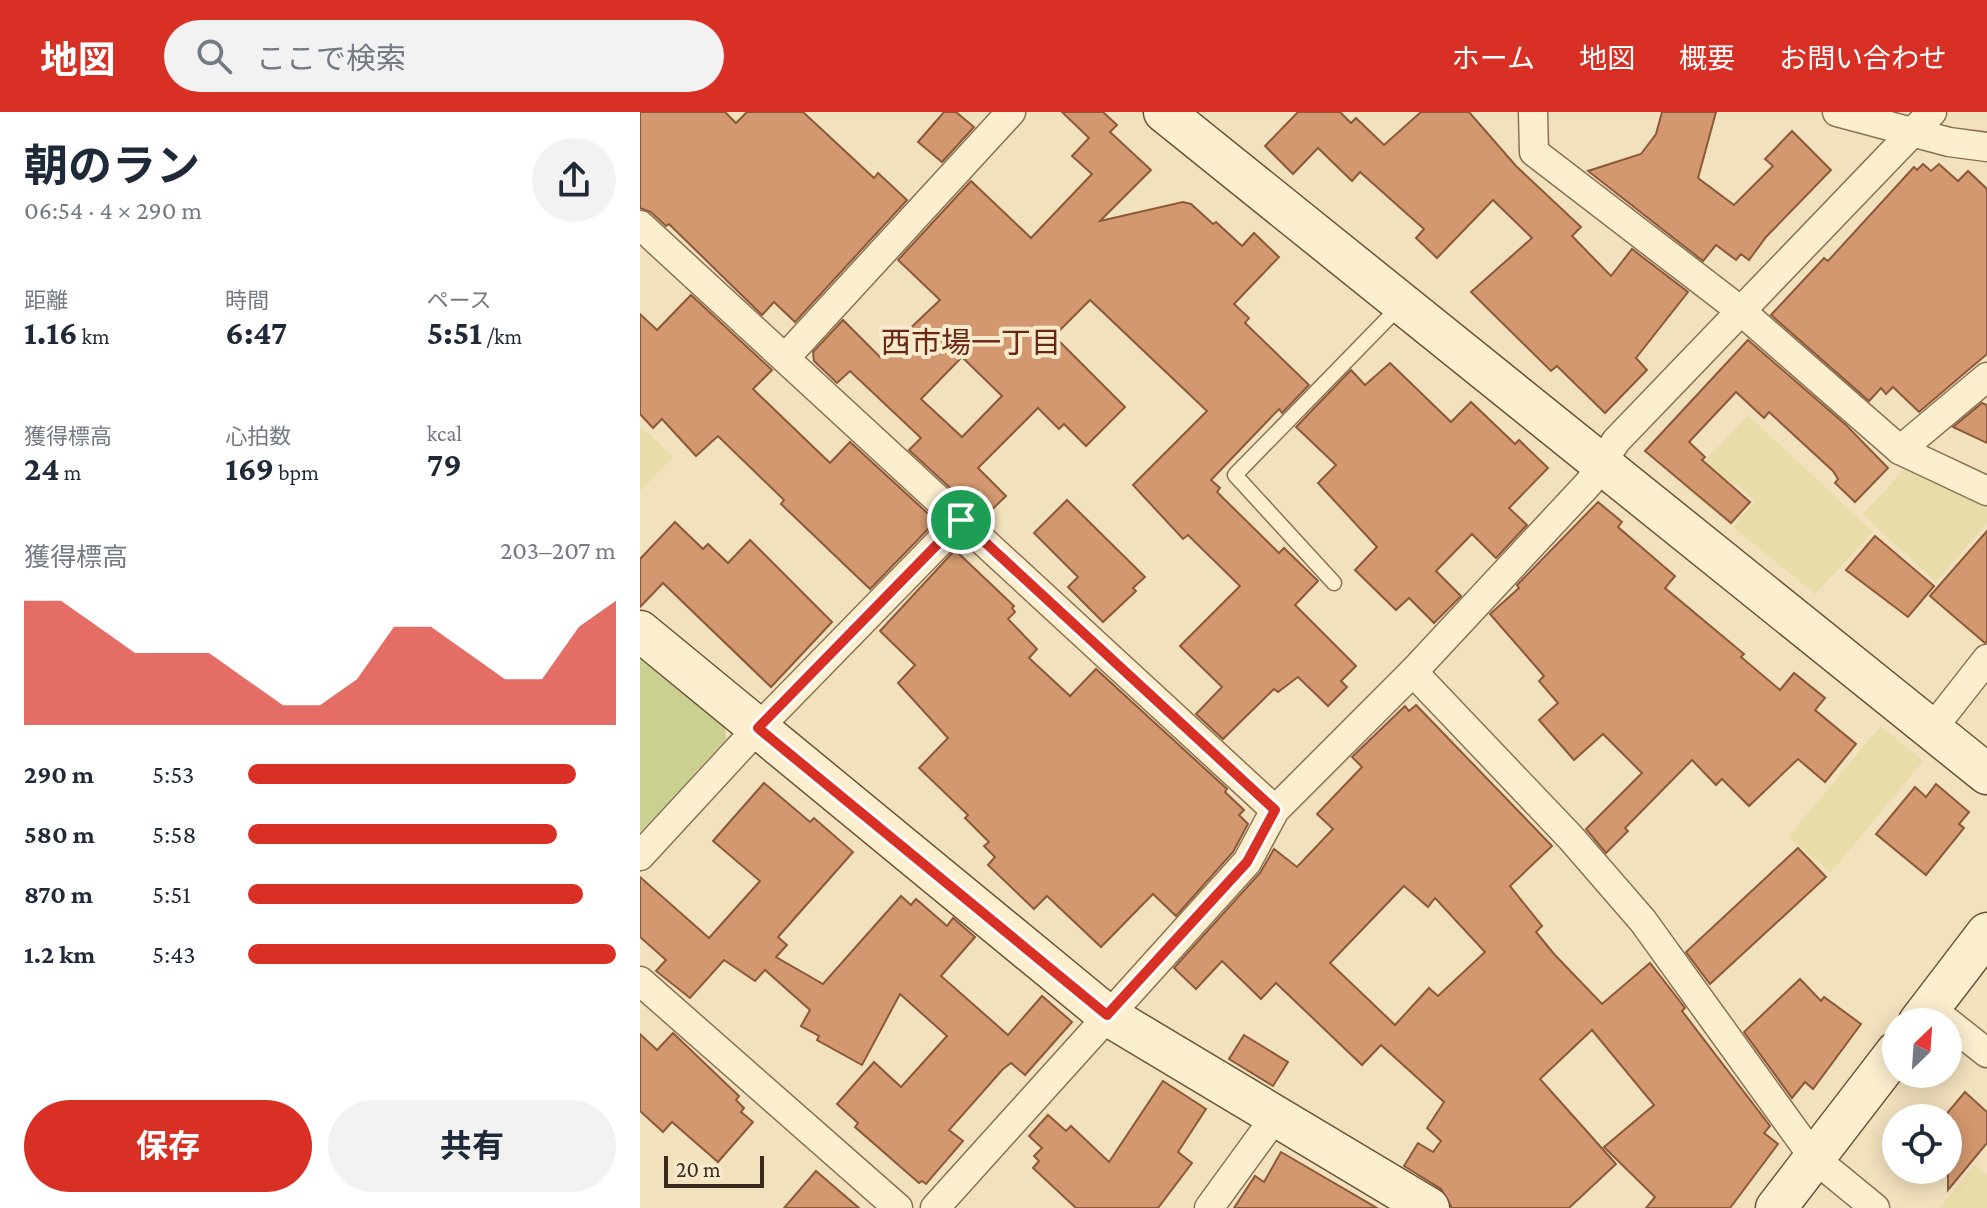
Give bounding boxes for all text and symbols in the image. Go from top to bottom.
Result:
search box [164,20,724,92]
icon: search [192,34,236,78]
text: 地図 [40,39,116,81]
text: ここで検索 [256,42,406,75]
text: ホーム [1452,43,1535,74]
text: 地図 [1579,43,1635,74]
text: 概要 [1679,43,1735,74]
text: お問い合わせ [1779,43,1947,74]
button: share [532,138,616,222]
text: 朝のラン [24,142,200,190]
text: 06:54 · 4 × 290 m [24,196,202,225]
text: 距離 [24,288,68,313]
text: 時間 [225,288,269,313]
text: ペース [427,288,492,313]
text: 1.16 [24,314,77,351]
text: 6:47 [225,314,287,351]
text: 5:51 [427,314,482,351]
text: km [77,324,110,349]
text: /km [482,324,522,349]
district label: 西市場一丁目 [881,326,1061,359]
text: kcal [427,421,462,446]
text: 獲得標高 [24,424,112,449]
text: 心拍数 [225,424,291,449]
text: 79 [427,446,462,483]
text: 24 [24,450,60,487]
text: 169 [225,450,274,487]
text: m [60,460,81,485]
text: bpm [274,460,319,485]
pin [927,486,995,554]
icon: arrive [939,498,983,542]
text: 203–207 m [500,536,616,565]
text: 獲得標高 [24,543,128,572]
text: 290 m [24,760,94,789]
text: 5:53 [152,760,194,789]
text: 580 m [24,820,95,849]
text: 5:58 [152,820,196,849]
text: 870 m [24,880,93,909]
text: 5:51 [152,880,191,909]
text: 1.2 km [24,940,95,969]
text: 5:43 [152,940,196,969]
north arrow [1882,1008,1962,1088]
map controls [1882,1008,1962,1184]
button: 保存 [24,1100,312,1192]
button: 共有 [328,1100,616,1192]
button: locate [1882,1104,1962,1184]
scale bar [664,1152,764,1188]
text: 20 m [676,1157,721,1182]

